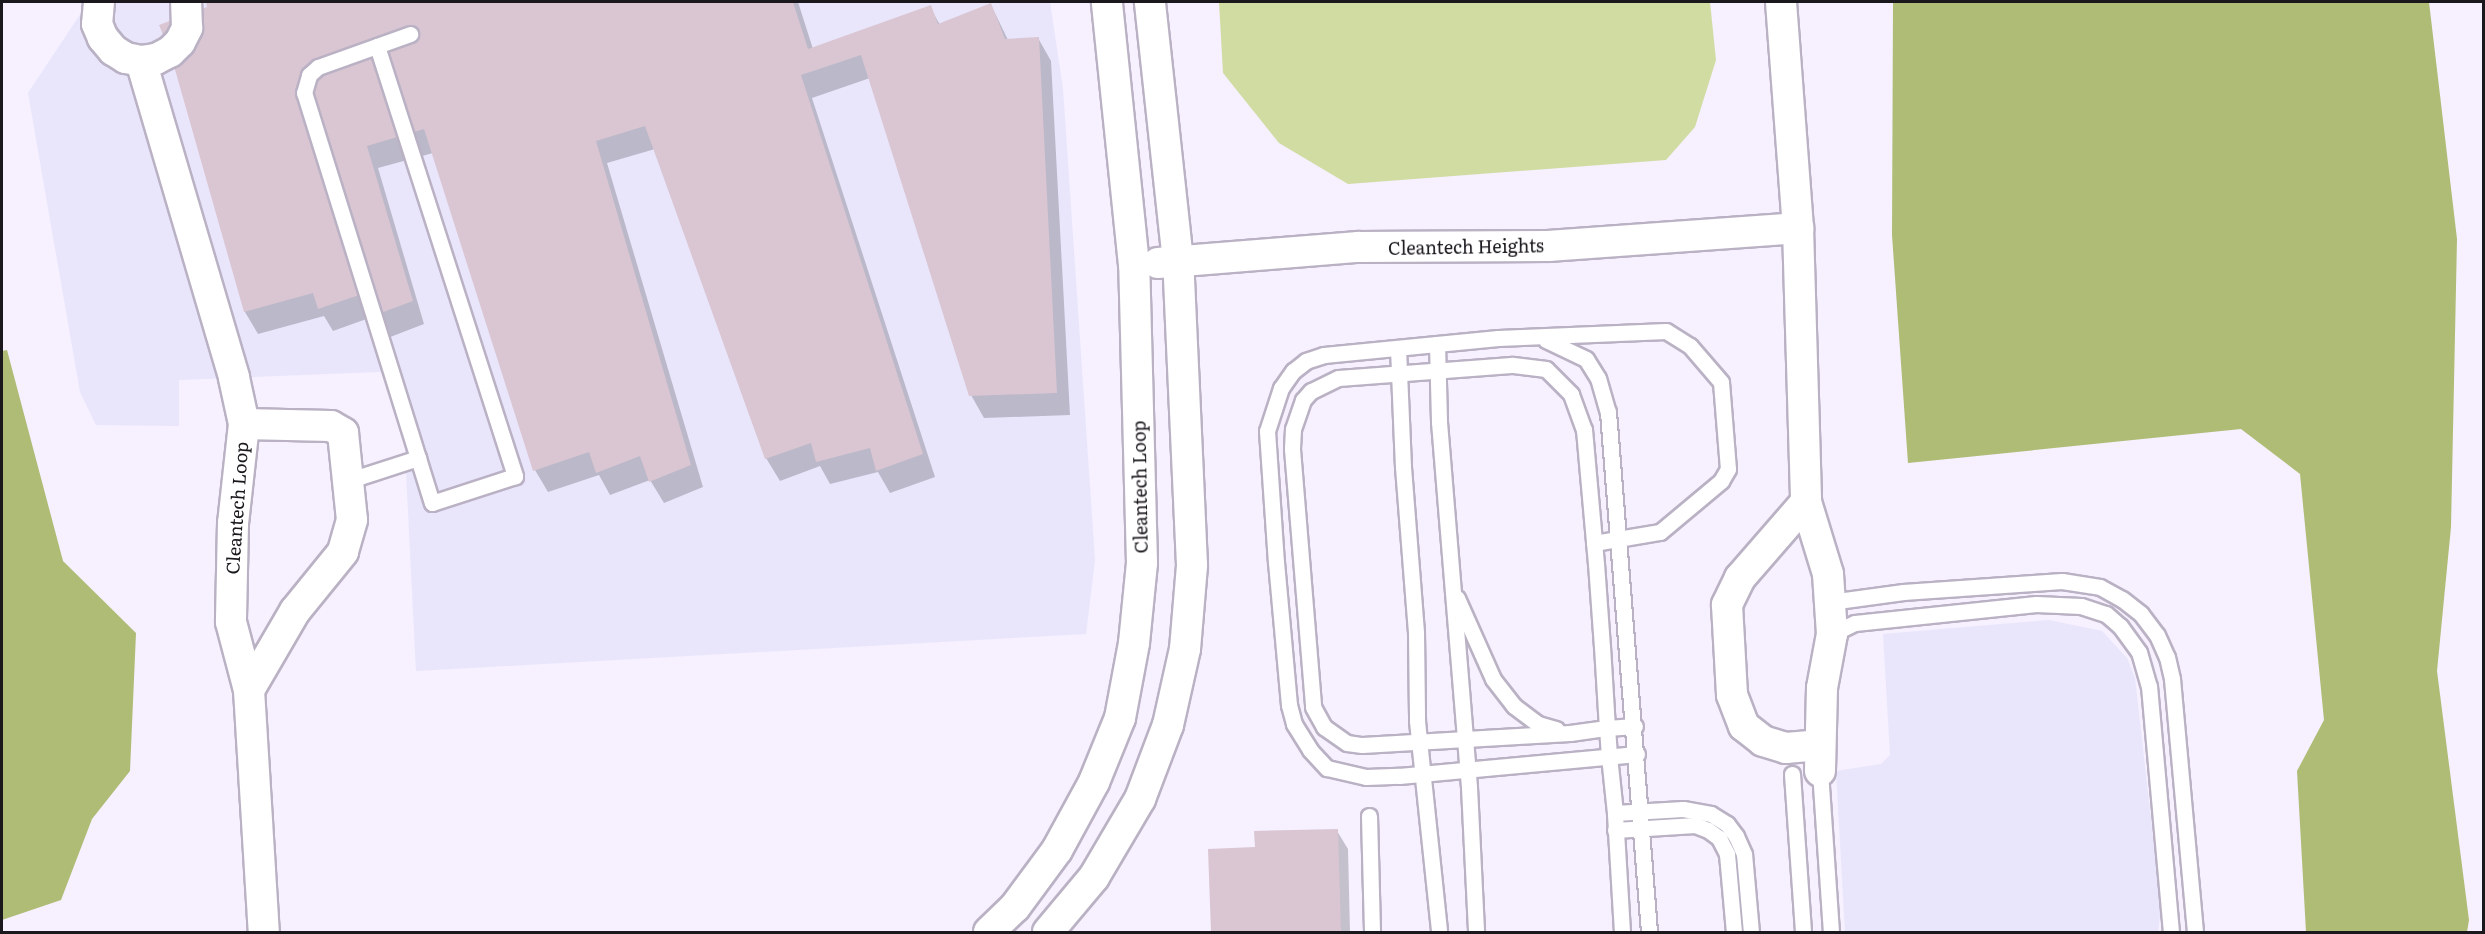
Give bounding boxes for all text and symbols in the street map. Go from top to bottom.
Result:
street label: Cleantech Heights [1388,235,1544,259]
street label: Cleantech Loop [1128,420,1152,554]
street label: Cleantech Loop [222,441,252,575]

